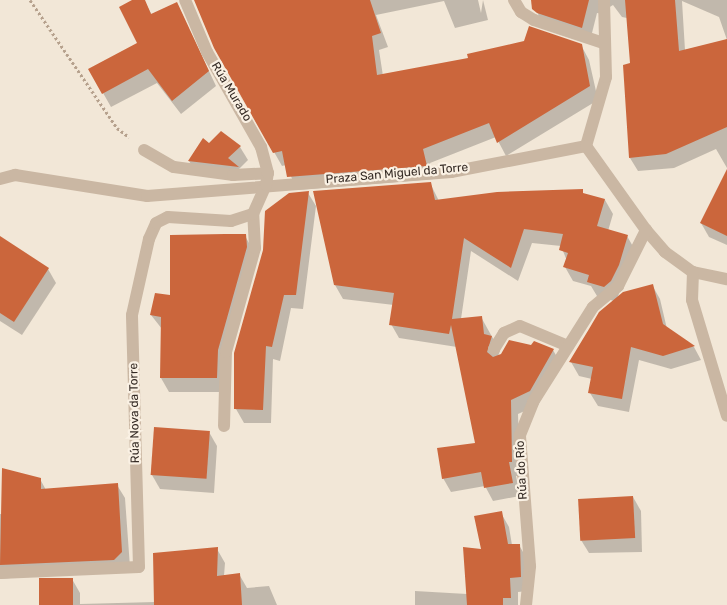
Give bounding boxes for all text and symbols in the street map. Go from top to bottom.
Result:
street label: Rúa Murado [208,60,254,124]
street label: Praza San Miguel da Torre [325,161,469,187]
street label: Rúa Nova da Torre [127,363,143,463]
street label: Rúa do Río [513,440,531,500]

